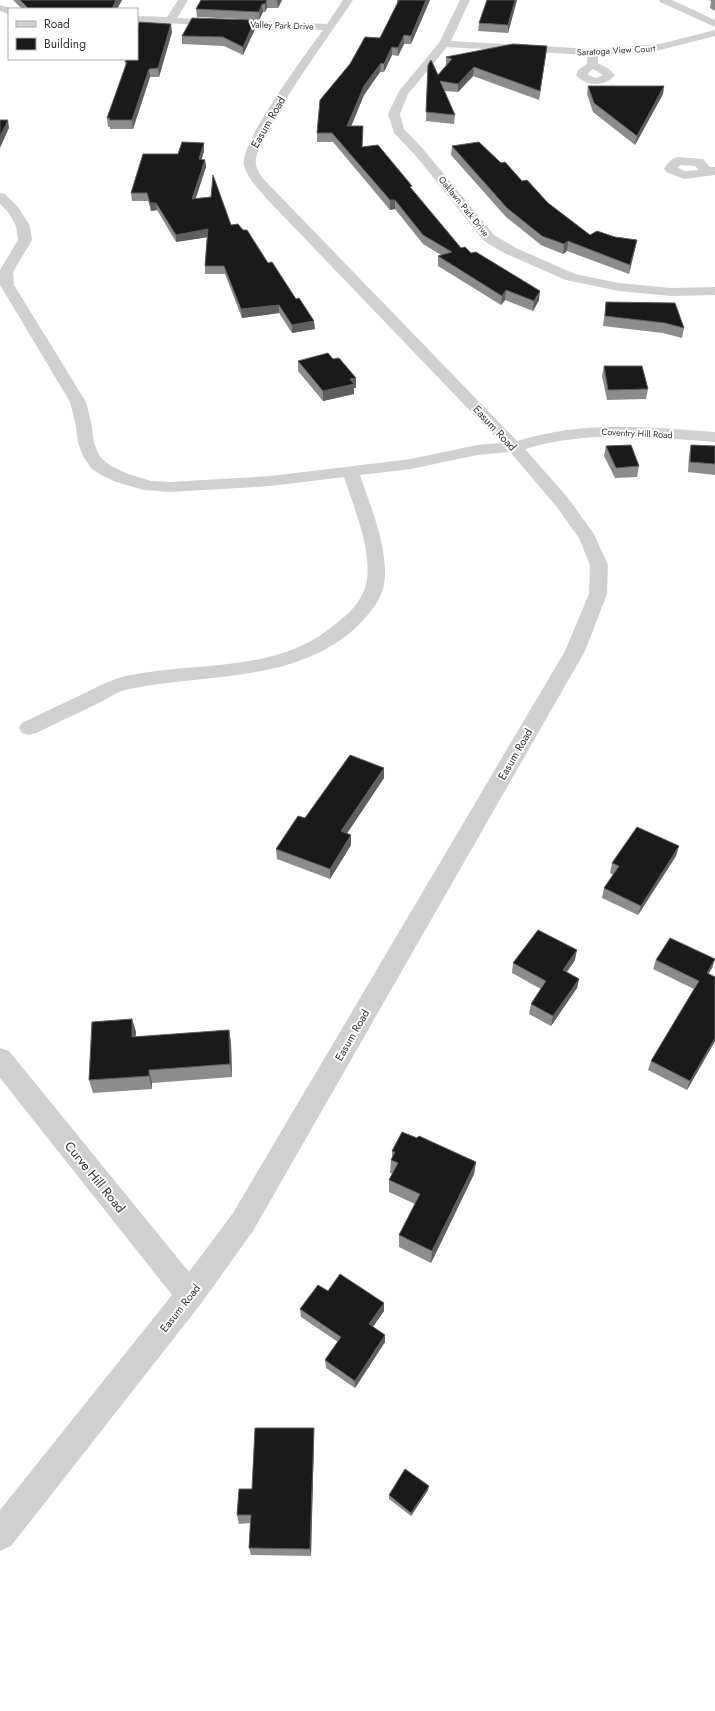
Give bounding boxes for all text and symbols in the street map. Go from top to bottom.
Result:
legend [8,8,138,60]
text: Road [44,15,70,33]
street label: Valley Park Drive [250,17,314,33]
text: Building [44,35,86,53]
street label: Saratoga View Court [576,41,656,59]
street label: Easum Road [247,93,289,151]
street label: Oaklawn Park Drive [436,173,493,239]
street label: Easum Road [470,402,520,454]
street label: Coventry Hill Road [601,425,673,441]
street label: Easum Road [494,725,536,783]
street label: Easum Road [331,1006,373,1064]
street label: Curve Hill Road [60,1137,130,1217]
street label: Easum Road [156,1281,204,1335]

